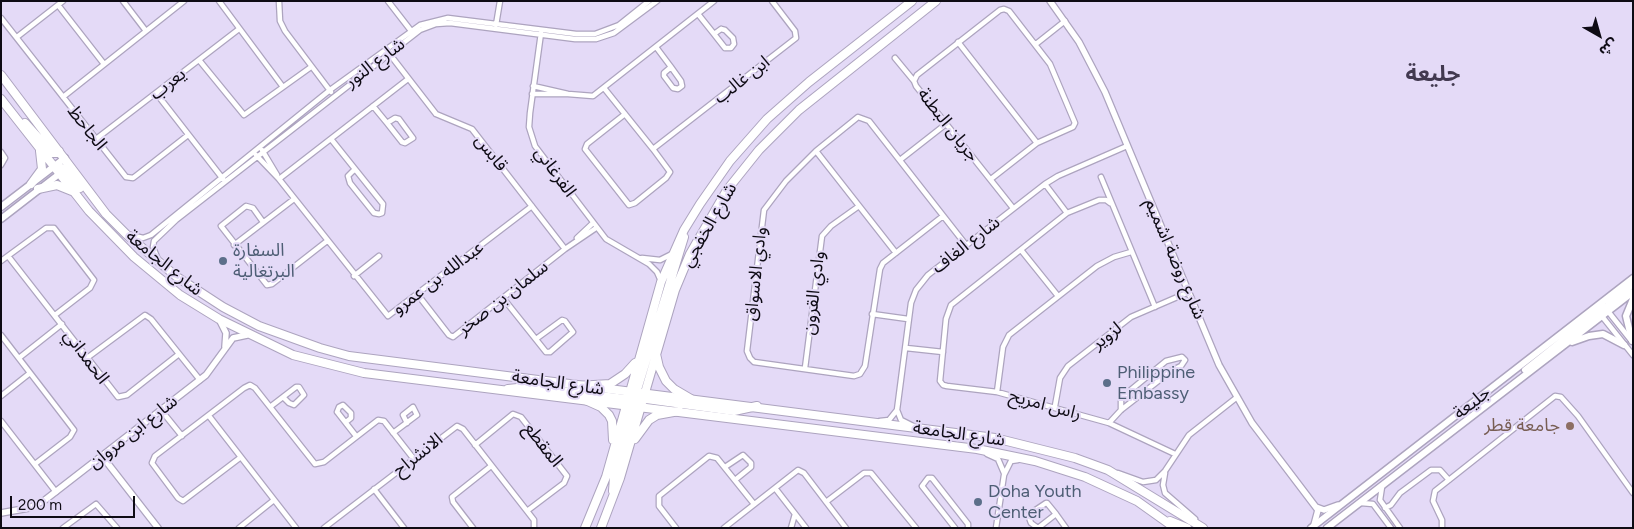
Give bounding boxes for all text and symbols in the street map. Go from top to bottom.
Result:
north arrow [1574,10,1624,60]
street label: شارع النور [341,33,409,93]
text: ش [1596,35,1621,60]
street label: ابن غالب [710,51,774,109]
district label: جليعة [1406,62,1460,88]
street label: يعرب [146,63,190,105]
street label: جريان البطنة [913,84,983,166]
street label: الجاحظ [63,101,111,155]
street label: قابس [470,130,512,176]
street label: الفرغاني [530,143,580,201]
street label: شارع الخفجي [676,179,742,271]
street label: شارع روضة اشميم [1140,195,1210,323]
street label: شارع الغاف [928,212,1004,278]
street label: شارع الجامعة [121,225,207,301]
street label: وادي الاسواق [740,226,772,322]
street label: عبدالله بن عمرو [388,236,488,320]
place label: السفارة البرتغالية [233,240,295,282]
street label: وادي القرون [798,250,830,336]
marker: السفارة البرتغالية [217,255,229,267]
street label: سلمان بن صخر [453,256,553,340]
street label: لزوير [1088,318,1126,354]
street label: الحمداني [58,325,114,389]
place label: Philippine Embassy [1117,362,1195,404]
street label: شارع الجامعة [511,366,605,400]
marker: Philippine Embassy [1101,377,1113,389]
street label: جليعة [1449,382,1495,424]
street label: راس امريح [1006,385,1084,425]
street label: شارع ابن مروان [84,390,182,474]
place label: جامعة قطر [1484,415,1560,437]
street label: شارع الجامعة [912,417,1006,451]
street label: المقطع [519,418,567,472]
marker: جامعة قطر [1564,420,1576,432]
street label: الانشراح [389,429,447,481]
place label: Doha Youth Center [988,481,1082,524]
scale bar [12,486,138,518]
text: 200 m [18,496,62,514]
marker: Doha Youth Center [972,496,984,508]

